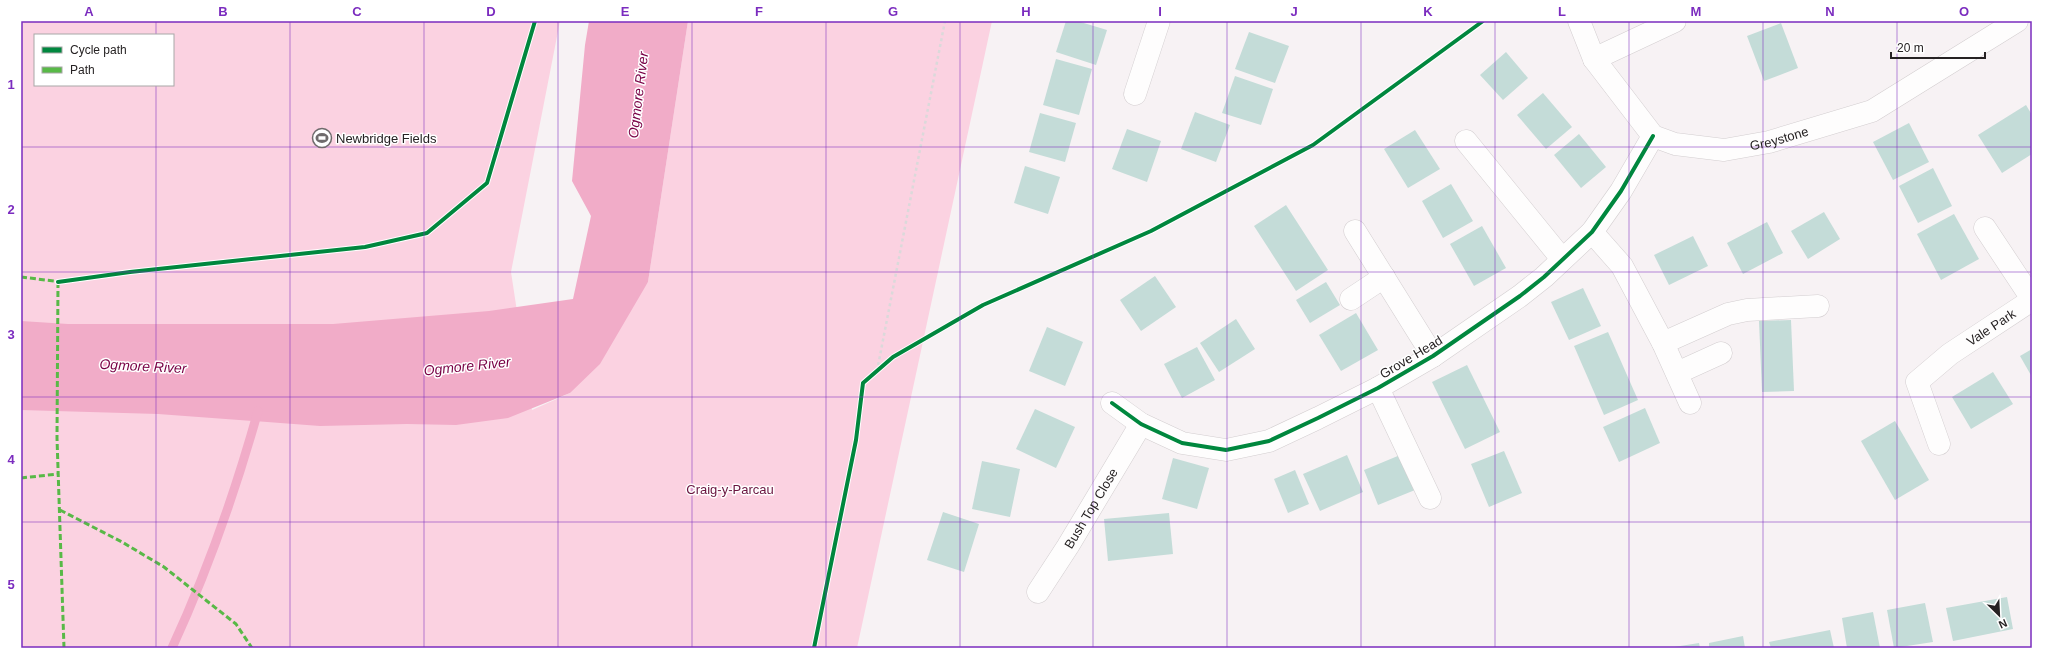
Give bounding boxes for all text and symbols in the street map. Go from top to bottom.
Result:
text: A [84,4,94,19]
text: B [218,4,228,19]
text: C [352,4,362,19]
text: D [486,4,496,19]
text: E [621,4,630,19]
text: F [755,4,763,19]
text: G [888,4,898,19]
text: H [1021,4,1031,19]
text: I [1158,4,1162,19]
text: J [1290,4,1298,19]
text: K [1423,4,1433,19]
text: L [1558,4,1566,19]
text: M [1691,4,1701,19]
text: N [1825,4,1835,19]
text: O [1959,4,1969,19]
legend [34,34,174,86]
scale bar [1891,34,1985,60]
text: 20 m [1897,41,1924,55]
text: Cycle path [70,43,127,57]
water label: Ogmore River [625,49,651,139]
text: Path [70,63,95,77]
text: 1 [7,77,15,92]
street label: Greystone [1749,123,1810,153]
sports icon: Newbridge Fields [311,127,333,149]
place label: Newbridge Fields [336,131,437,146]
text: 2 [7,202,15,217]
street label: Vale Park [1964,305,2019,349]
text: 3 [7,327,15,342]
street label: Grove Head [1377,333,1445,381]
water label: Ogmore River [423,353,512,379]
water label: Ogmore River [99,356,188,376]
text: 4 [7,452,15,467]
street label: Bush Top Close [1061,465,1120,551]
park label: Craig-y-Parcau [686,482,774,497]
text: 5 [7,577,15,592]
north arrow [1979,595,2019,635]
text: N [1997,617,2009,631]

